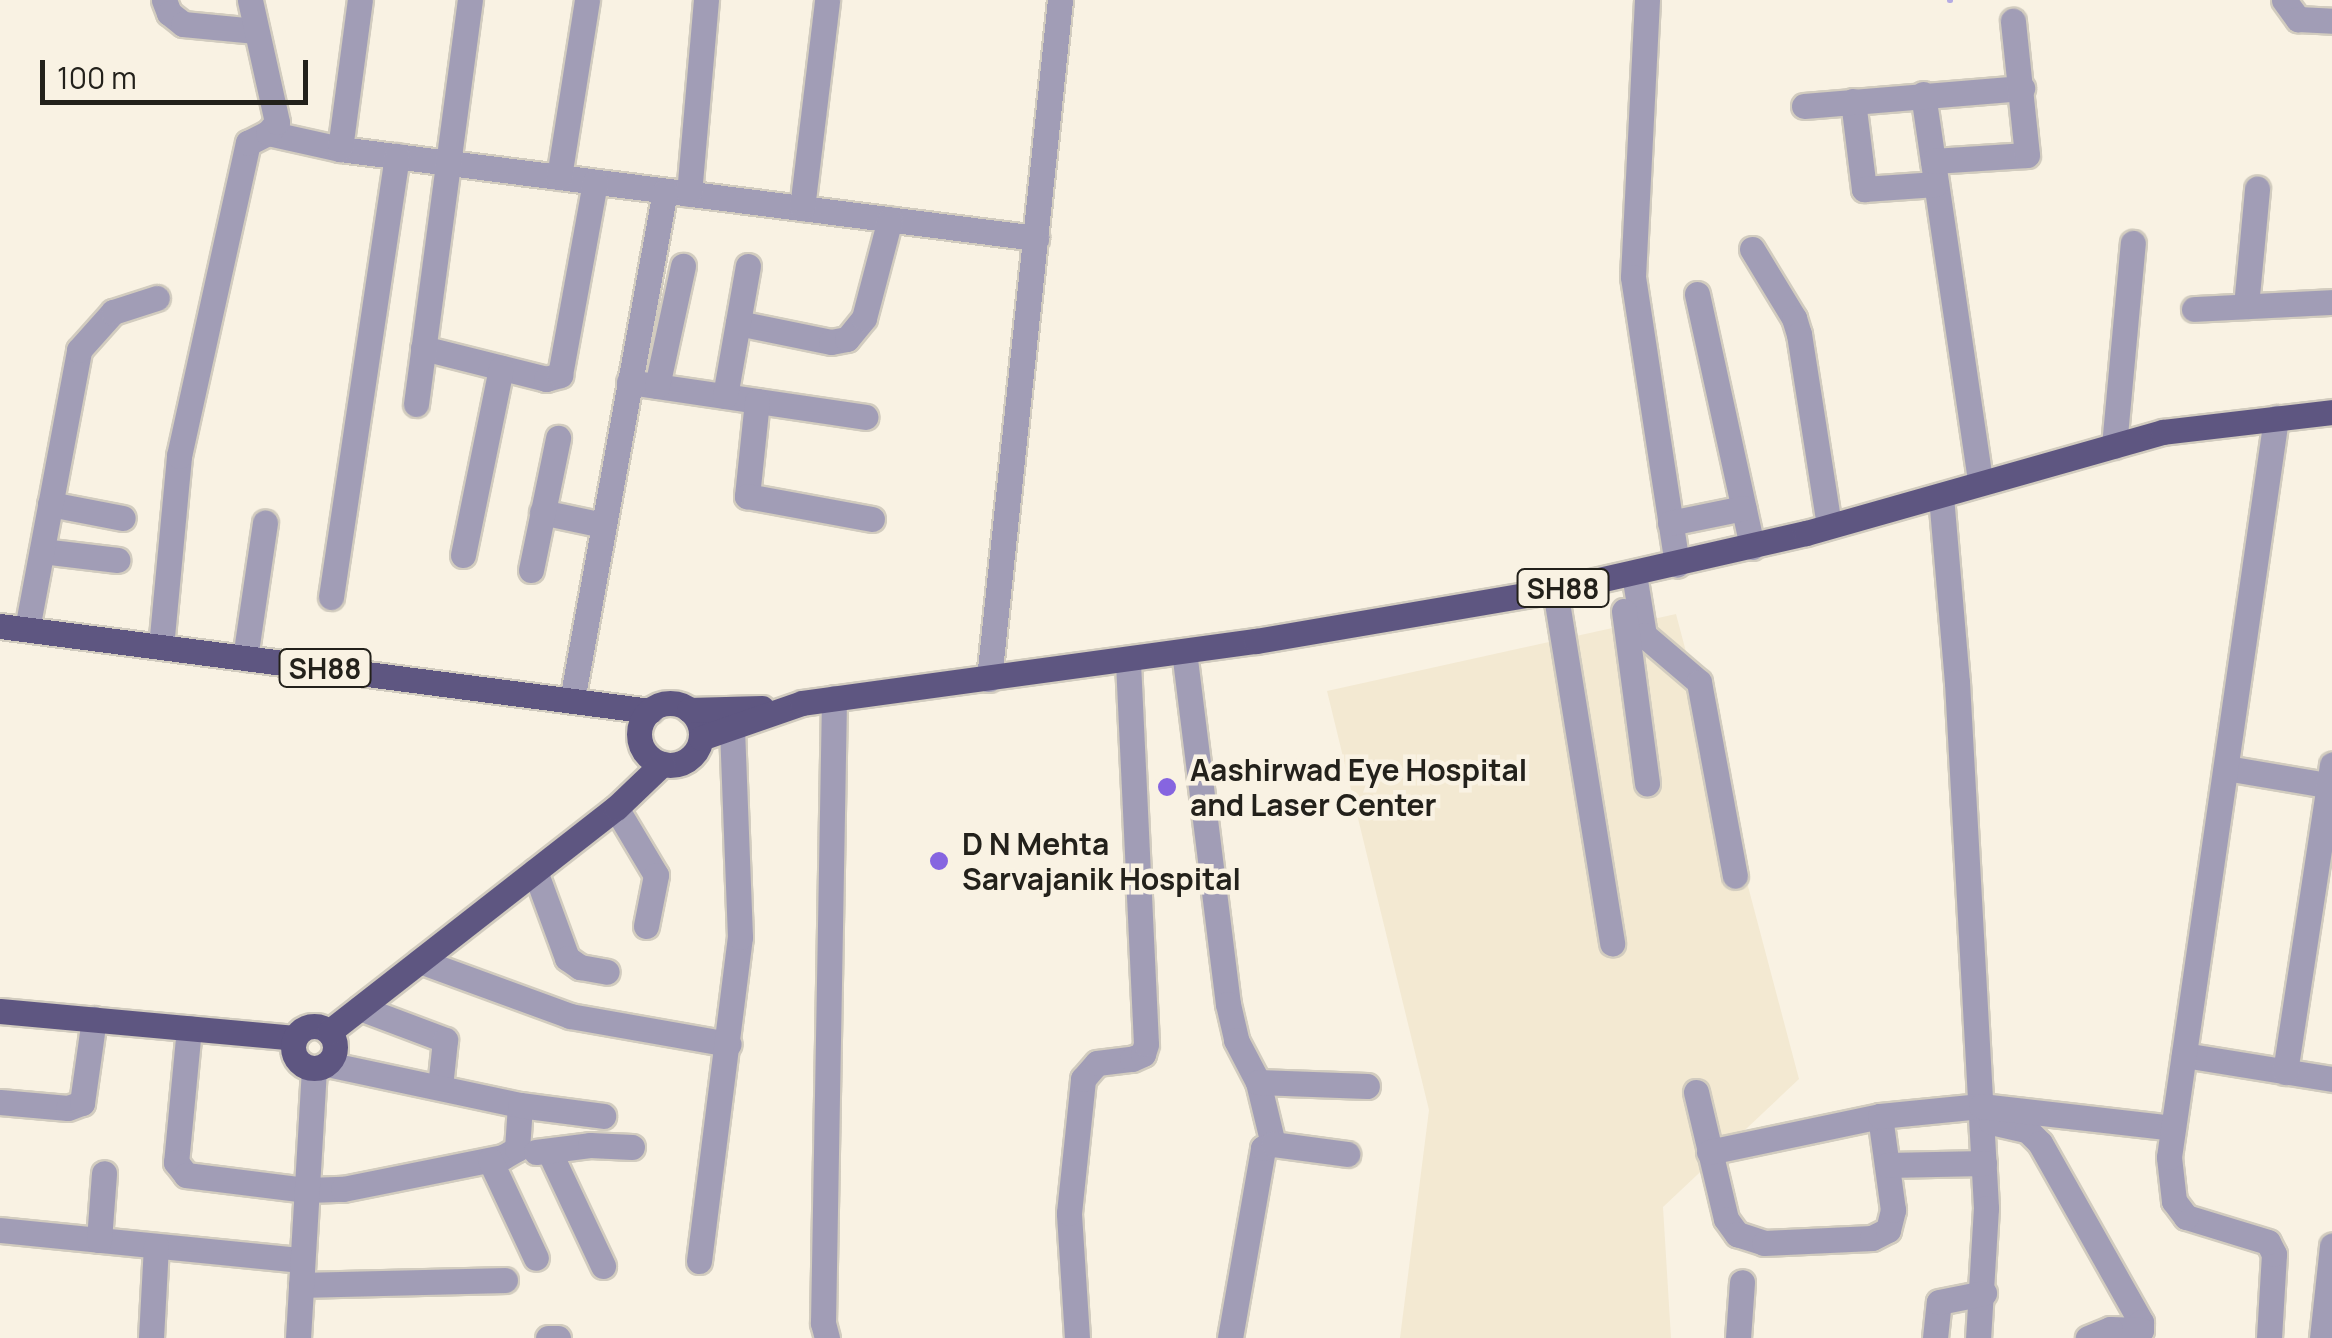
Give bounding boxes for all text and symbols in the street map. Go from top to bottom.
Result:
scale bar [45,40,312,102]
text: 100 m [57,57,137,98]
road number: SH88 [1516,565,1610,611]
road number: SH88 [278,645,372,691]
place label: Aashirwad Eye Hospital and Laser Center [1190,752,1527,822]
marker: Aashirwad Eye Hospital and Laser Center [1154,774,1180,800]
place label: D N Mehta Sarvajanik Hospital [962,826,1241,896]
marker: D N Mehta Sarvajanik Hospital [926,848,952,874]

